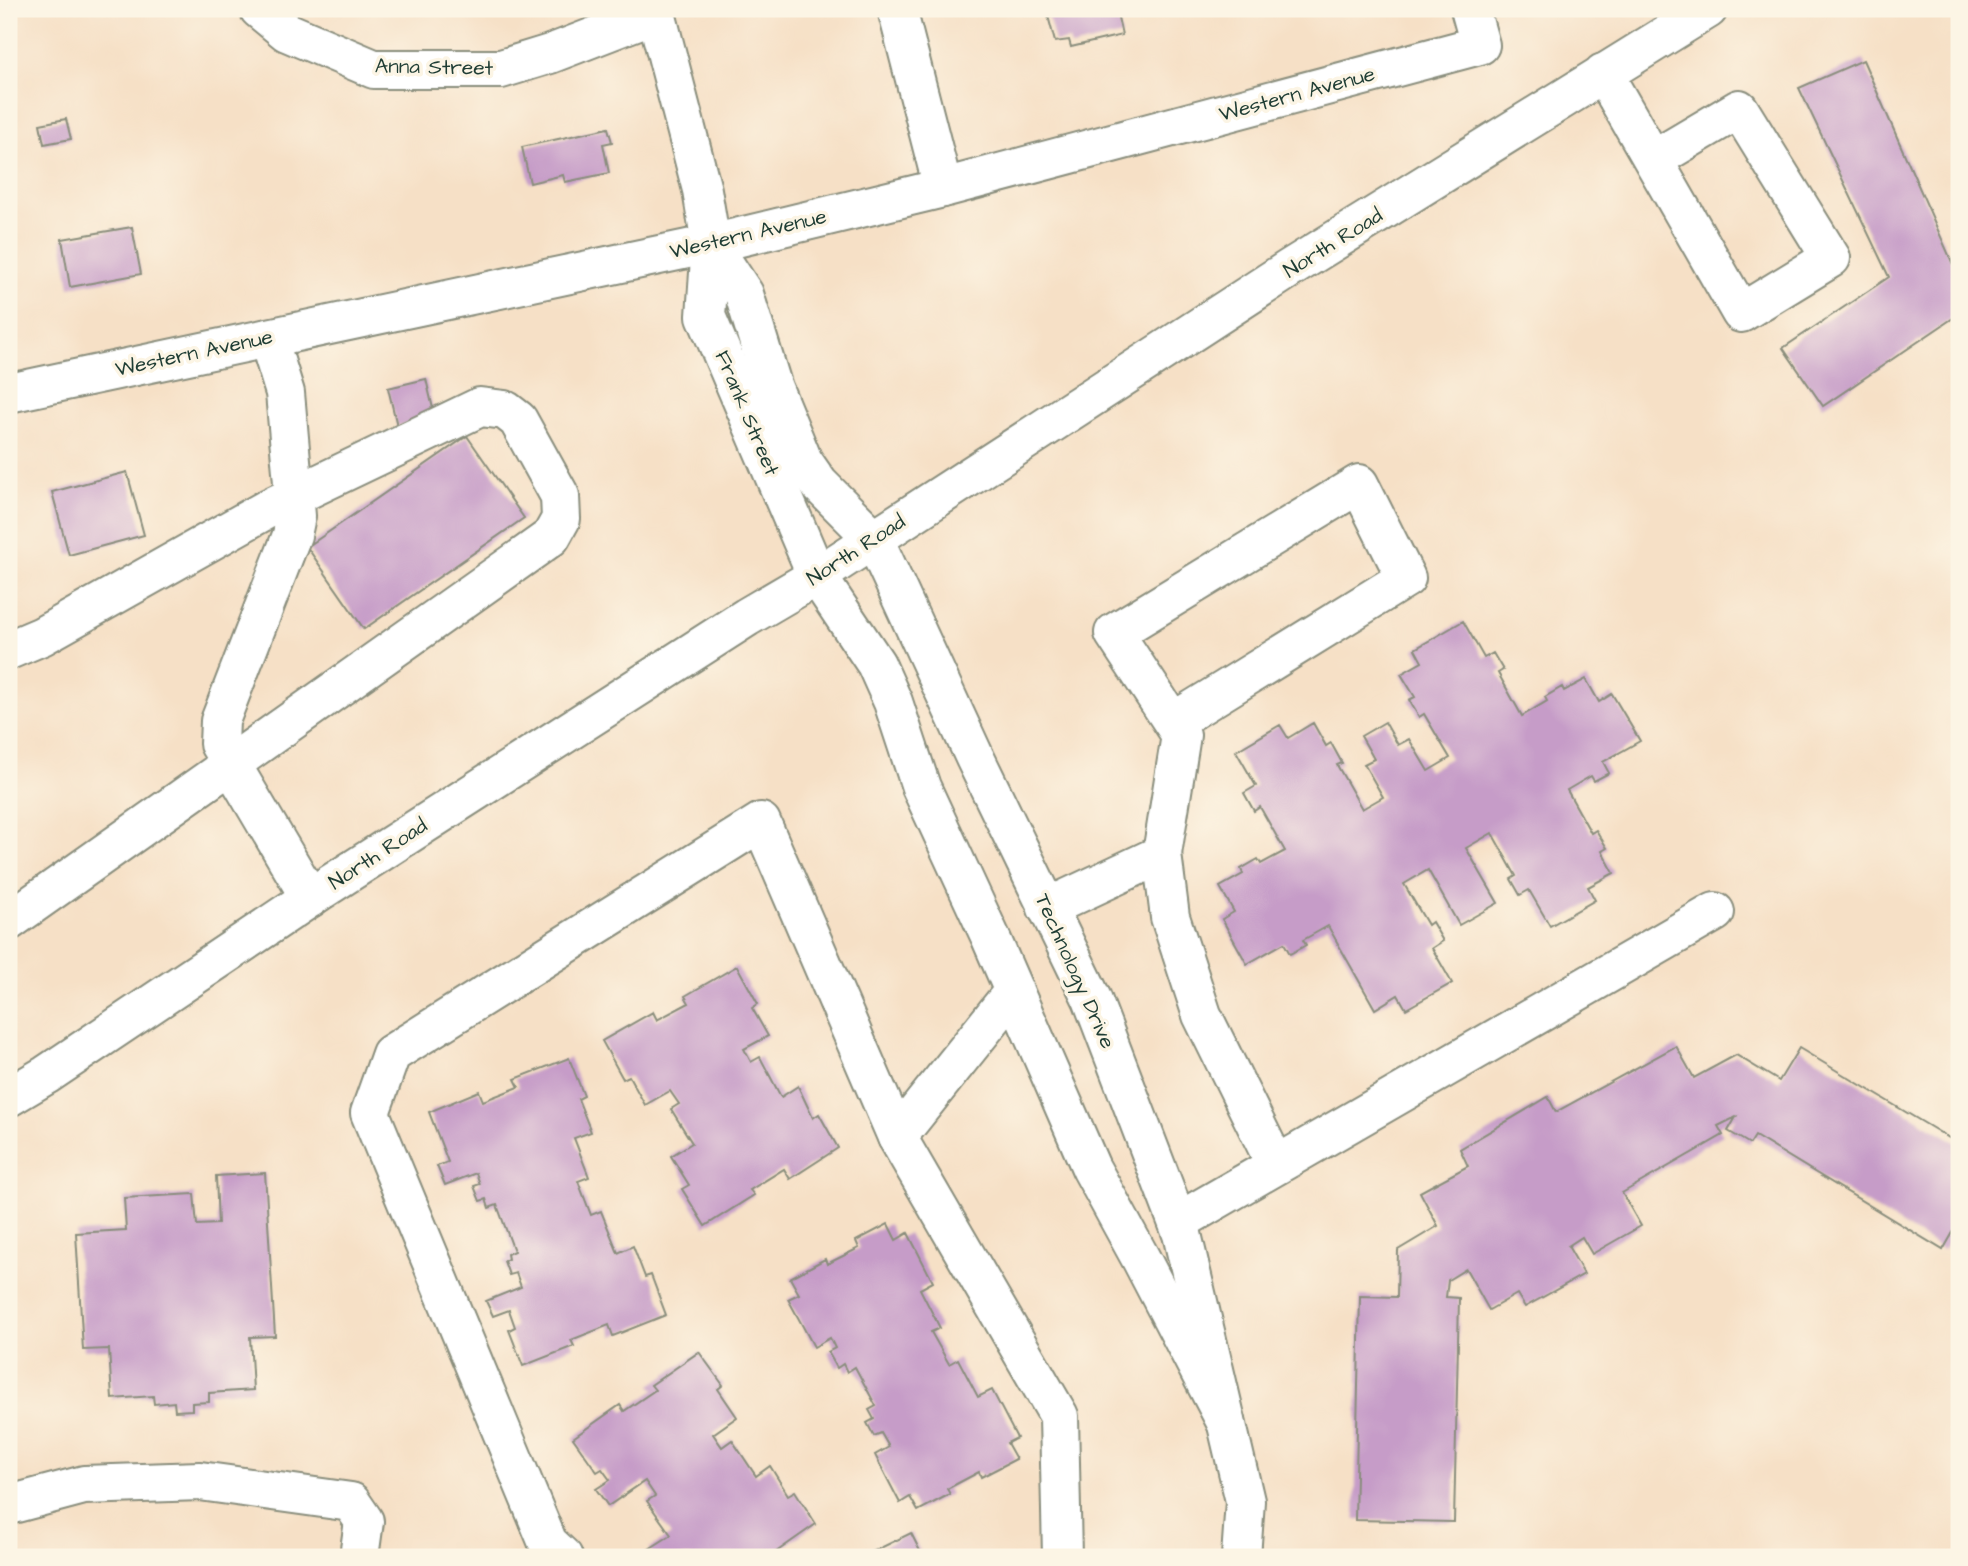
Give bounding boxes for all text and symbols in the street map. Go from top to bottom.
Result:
street label: Anna Street [375,51,494,83]
street label: Western Avenue [1216,59,1378,129]
street label: North Road [1278,201,1388,285]
street label: Western Avenue [667,202,829,266]
street label: Western Avenue [113,322,275,384]
street label: Frank Street [708,346,787,481]
street label: North Road [801,507,911,593]
street label: North Road [323,811,433,897]
street label: Technology Drive [1026,889,1122,1054]

